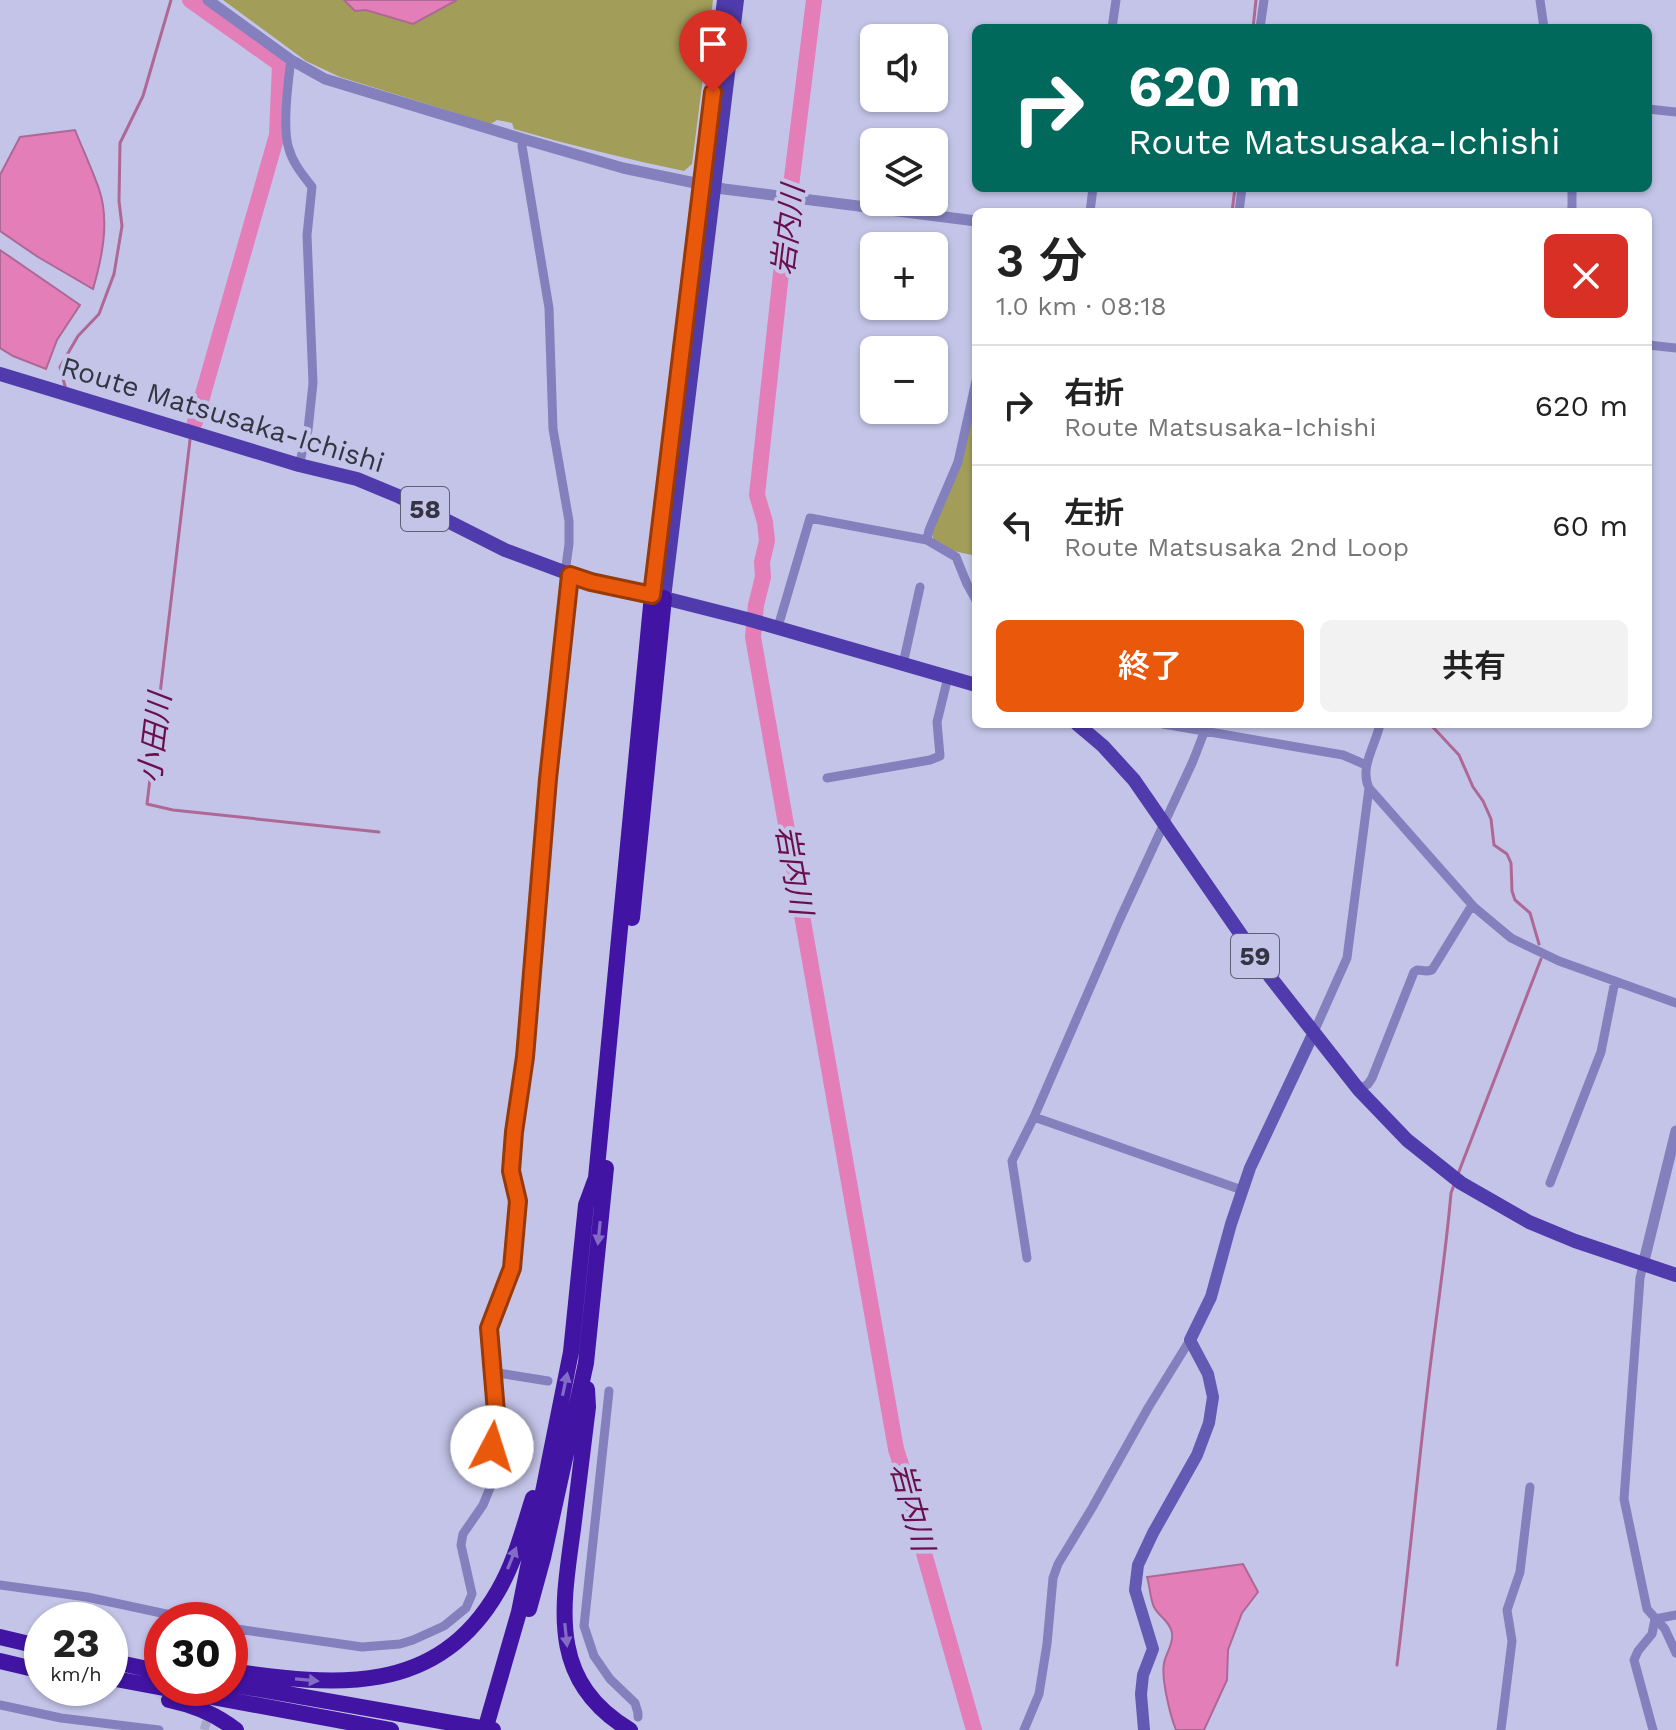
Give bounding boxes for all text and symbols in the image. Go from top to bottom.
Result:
pin [679,10,747,92]
icon: arrive [691,22,735,66]
map controls [860,24,948,424]
button: sound [860,24,948,112]
text: 620 m [1128,54,1301,120]
icon: right [996,56,1100,160]
text: Route Matsusaka-Ichishi [1128,121,1560,163]
button: layers [860,128,948,216]
water label: 岩内川 [765,180,811,277]
button: + [860,232,948,320]
text: 3 分 [996,232,1087,289]
button: close [1544,234,1628,318]
text: 1.0 km · 08:18 [996,291,1167,321]
button: − [860,336,948,424]
street label: Route Matsusaka-Ichishi [57,350,389,479]
text: 右折 [1064,375,1124,410]
icon: right [996,383,1040,427]
text: 620 m [1535,388,1628,423]
text: Route Matsusaka-Ichishi [1064,412,1376,442]
road number: 58 [401,487,449,531]
text: 左折 [1064,495,1124,530]
icon: left [996,503,1040,547]
text: 60 m [1552,508,1628,543]
text: Route Matsusaka 2nd Loop [1064,532,1409,562]
button: 終了 [996,620,1304,712]
button: 共有 [1320,620,1628,712]
water label: 小田川 [132,688,178,785]
water label: 岩内川 [769,823,820,920]
road number: 59 [1231,934,1279,978]
one-way arrow [593,1221,606,1246]
one-way arrow [559,1371,572,1396]
position arrow [450,1405,534,1489]
water label: 岩内川 [884,1459,942,1558]
one-way arrow [506,1546,519,1570]
speed limit sign: 30 [144,1602,248,1706]
text: 23 [52,1620,100,1667]
one-way arrow [560,1623,573,1648]
text: km/h [50,1662,102,1686]
one-way arrow [295,1674,320,1687]

